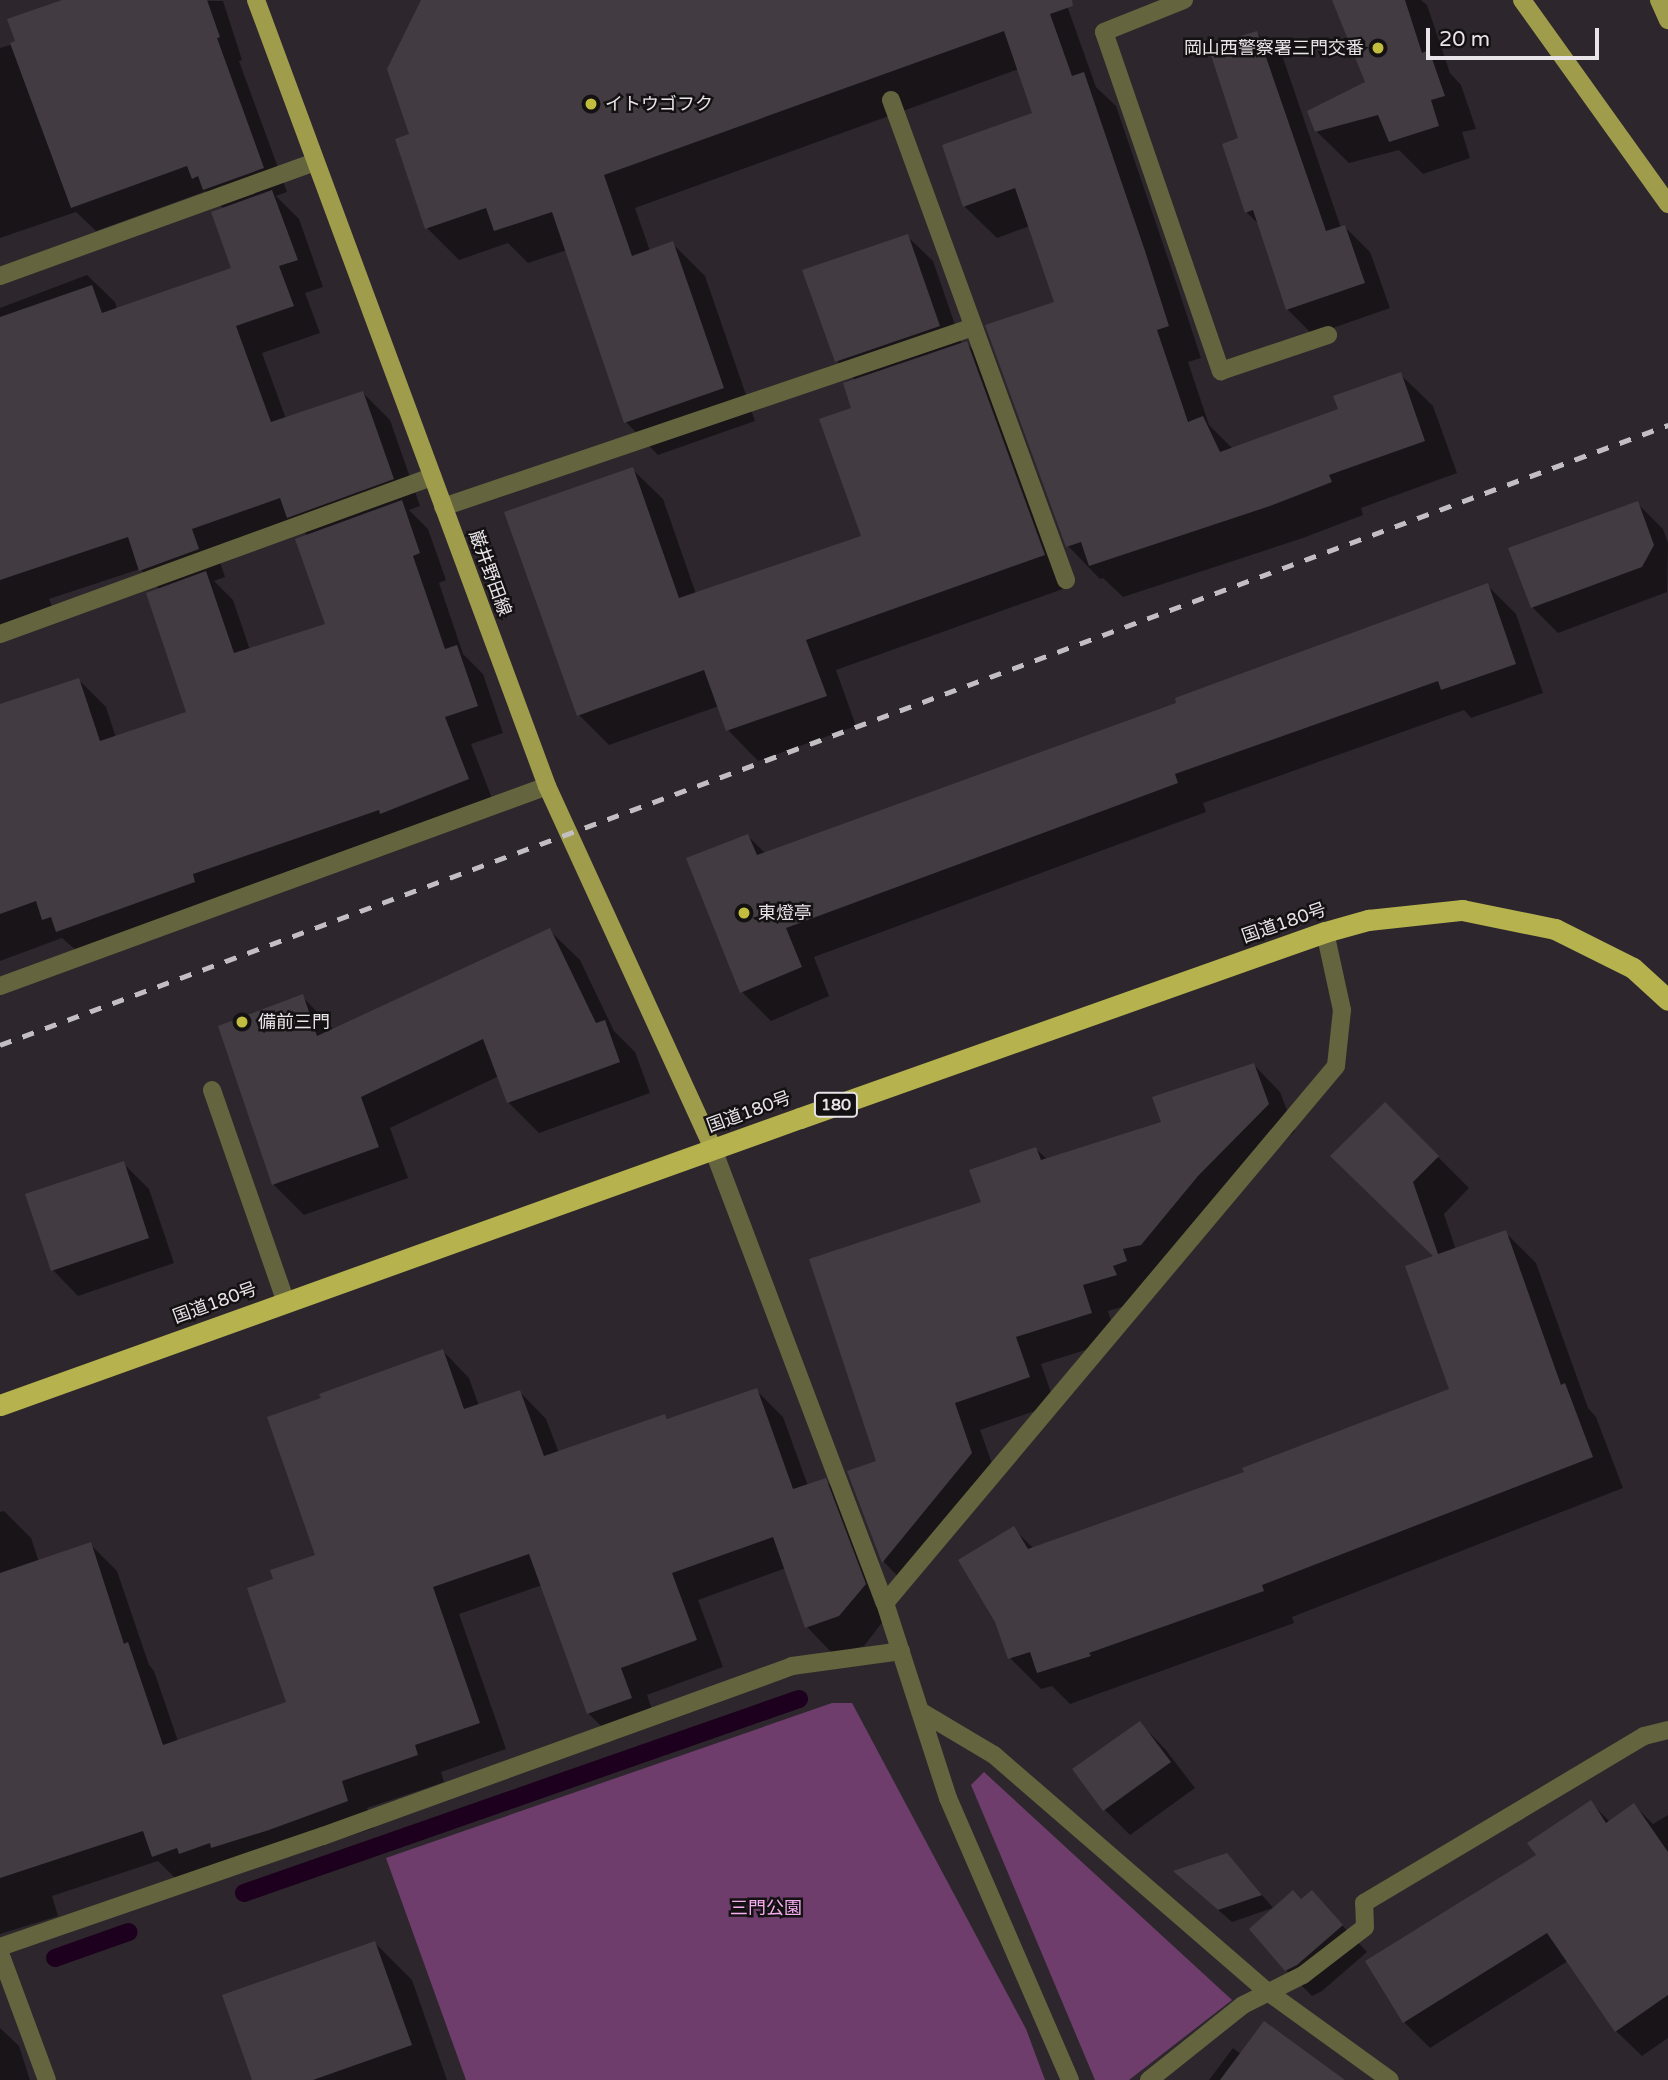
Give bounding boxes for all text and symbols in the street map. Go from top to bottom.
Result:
scale bar [1430,14,1603,58]
text: 20 m [1439,27,1490,52]
place label: 岡山西警察署三門交番 [1184,37,1364,59]
marker: 岡山西警察署三門交番 [1370,40,1386,56]
place label: イトウゴフク [605,93,713,115]
marker: イトウゴフク [583,96,599,112]
street label: 巌井野田線 [464,527,516,619]
street label: 国道180号 [1239,898,1329,948]
place label: 東燈亭 [758,902,812,924]
marker: 東燈亭 [736,905,752,921]
place label: 備前三門 [258,1011,330,1033]
marker: 備前三門 [232,1012,252,1032]
street label: 国道180号 [704,1087,794,1137]
road number: 180 [813,1092,859,1118]
street label: 国道180号 [170,1278,260,1328]
park label: 三門公園 [730,1897,802,1919]

